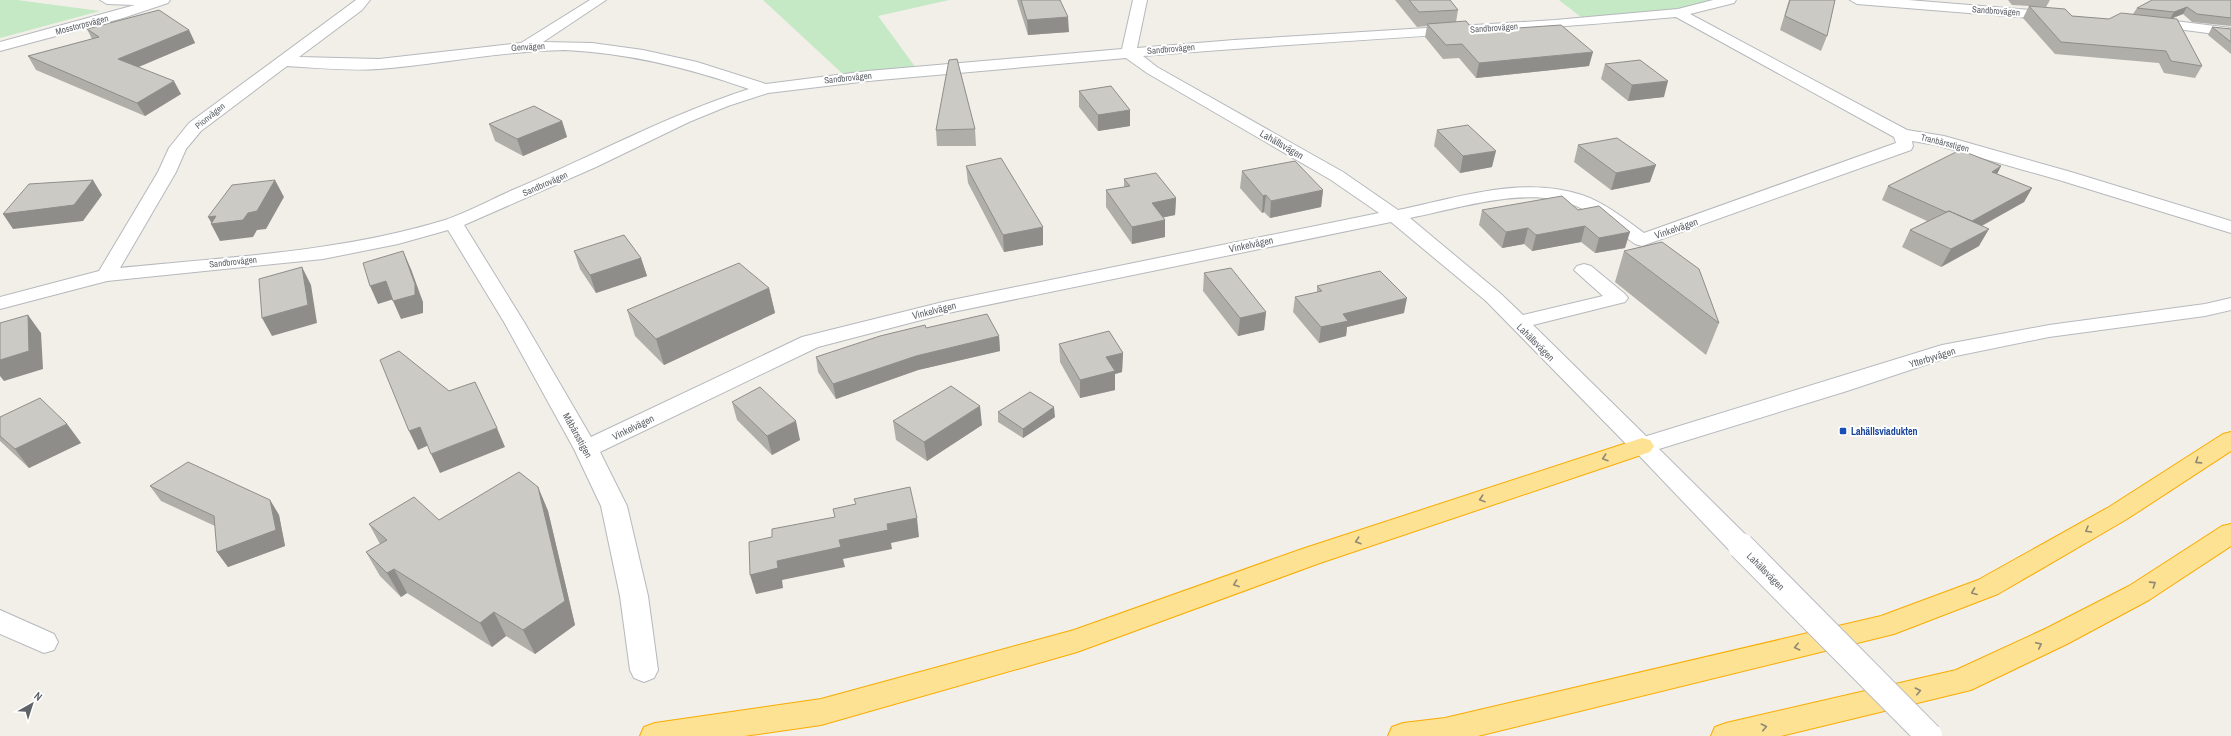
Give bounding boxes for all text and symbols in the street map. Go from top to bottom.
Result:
street label: Sandbrovägen [1972,3,2020,19]
street label: Mosstorpsvägen [54,12,110,38]
street label: Sandbrovägen [1470,20,1518,36]
street label: Genvägen [511,40,545,54]
street label: Sandbrovägen [1147,41,1195,57]
street label: Sandbrovägen [823,70,873,86]
street label: Pionvägen [193,100,227,132]
street label: Lahällsvägen [1258,127,1306,162]
street label: Tranbärsstigen [1920,131,1970,155]
street label: Sandbrovägen [521,169,569,199]
street label: Vinkelvägen [1653,215,1700,242]
street label: Vinkelvägen [1228,233,1274,256]
street label: Sandbrovägen [208,254,258,270]
street label: Vinkelvägen [911,299,958,322]
street label: Lahällsvägen [1514,321,1557,364]
street label: Ytterbyvägen [1907,344,1957,371]
street label: Måbärsstigen [560,410,595,460]
street label: Vinkelvägen [610,412,656,443]
place label: Lahällsviadukten [1851,425,1918,438]
marker: Lahällsviadukten [1838,426,1848,436]
one-way arrow [1602,453,1609,462]
one-way arrow [2195,456,2202,464]
one-way arrow [1478,495,1485,503]
one-way arrow [2085,525,2092,532]
one-way arrow [1355,536,1362,544]
street label: Lahällsvägen [1744,550,1787,593]
one-way arrow [1232,579,1239,587]
one-way arrow [2149,581,2156,588]
one-way arrow [1971,588,1978,596]
one-way arrow [1794,642,1801,651]
one-way arrow [2035,642,2042,650]
north arrow [12,684,52,724]
one-way arrow [1915,687,1921,695]
text: N [31,689,45,704]
one-way arrow [1760,723,1767,732]

